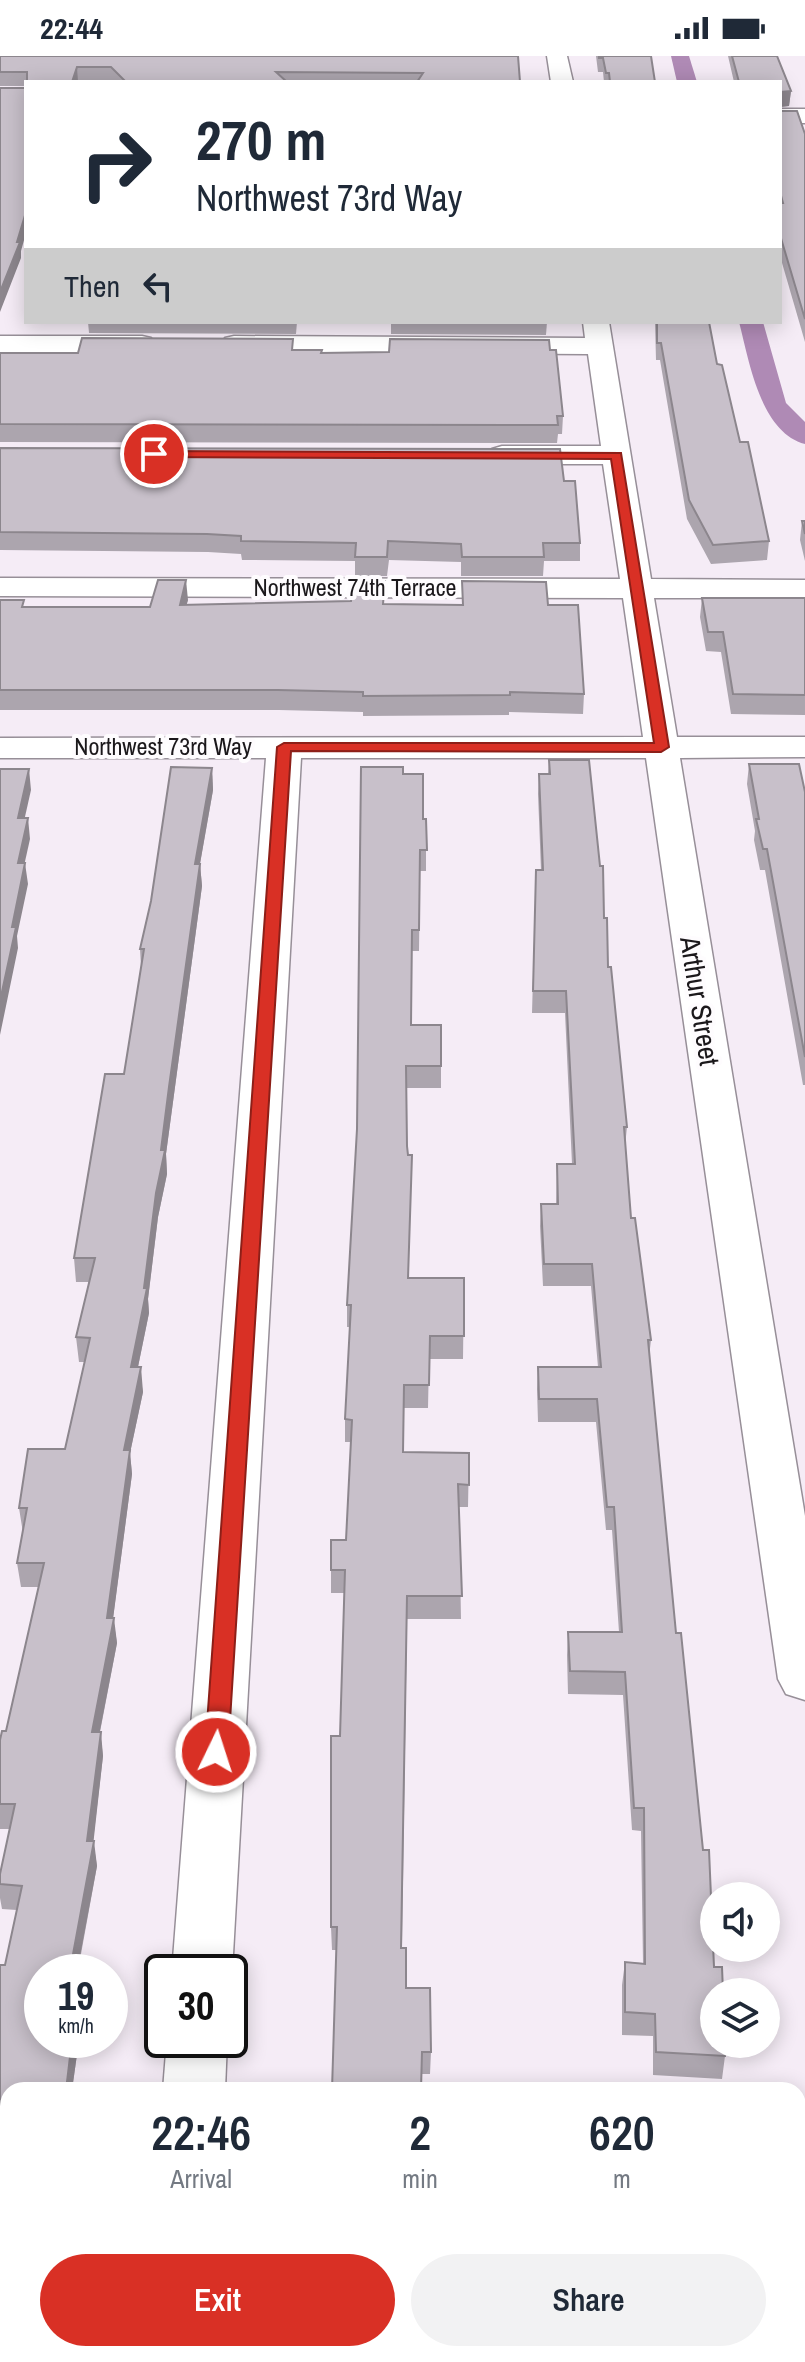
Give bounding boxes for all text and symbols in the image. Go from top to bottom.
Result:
text: 22:44 [40,8,103,48]
text: 270 m [196,102,326,177]
icon: right [64,112,168,216]
text: Northwest 73rd Way [196,174,462,222]
icon: left [136,264,180,308]
text: Then [64,266,120,306]
pin [120,420,188,488]
icon: arrive [132,432,176,476]
street label: Northwest 74th Terrace [253,571,457,603]
street label: Northwest 73rd Way [74,730,252,762]
street label: Arthur Street [671,933,729,1068]
position arrow [174,1710,258,1794]
map controls [700,1882,780,2058]
button: sound [700,1882,780,1962]
speed limit sign: 30 [144,1954,248,2058]
text: 19 [58,1969,94,2022]
button: layers [700,1978,780,2058]
text: km/h [58,2012,94,2039]
text: 22:46 [151,2100,251,2165]
text: 2 [409,2100,431,2165]
text: 620 [589,2100,655,2165]
text: Arrival [170,2161,232,2196]
text: min [402,2161,438,2196]
text: m [613,2161,631,2196]
button: Exit [40,2254,395,2346]
button: Share [411,2254,766,2346]

